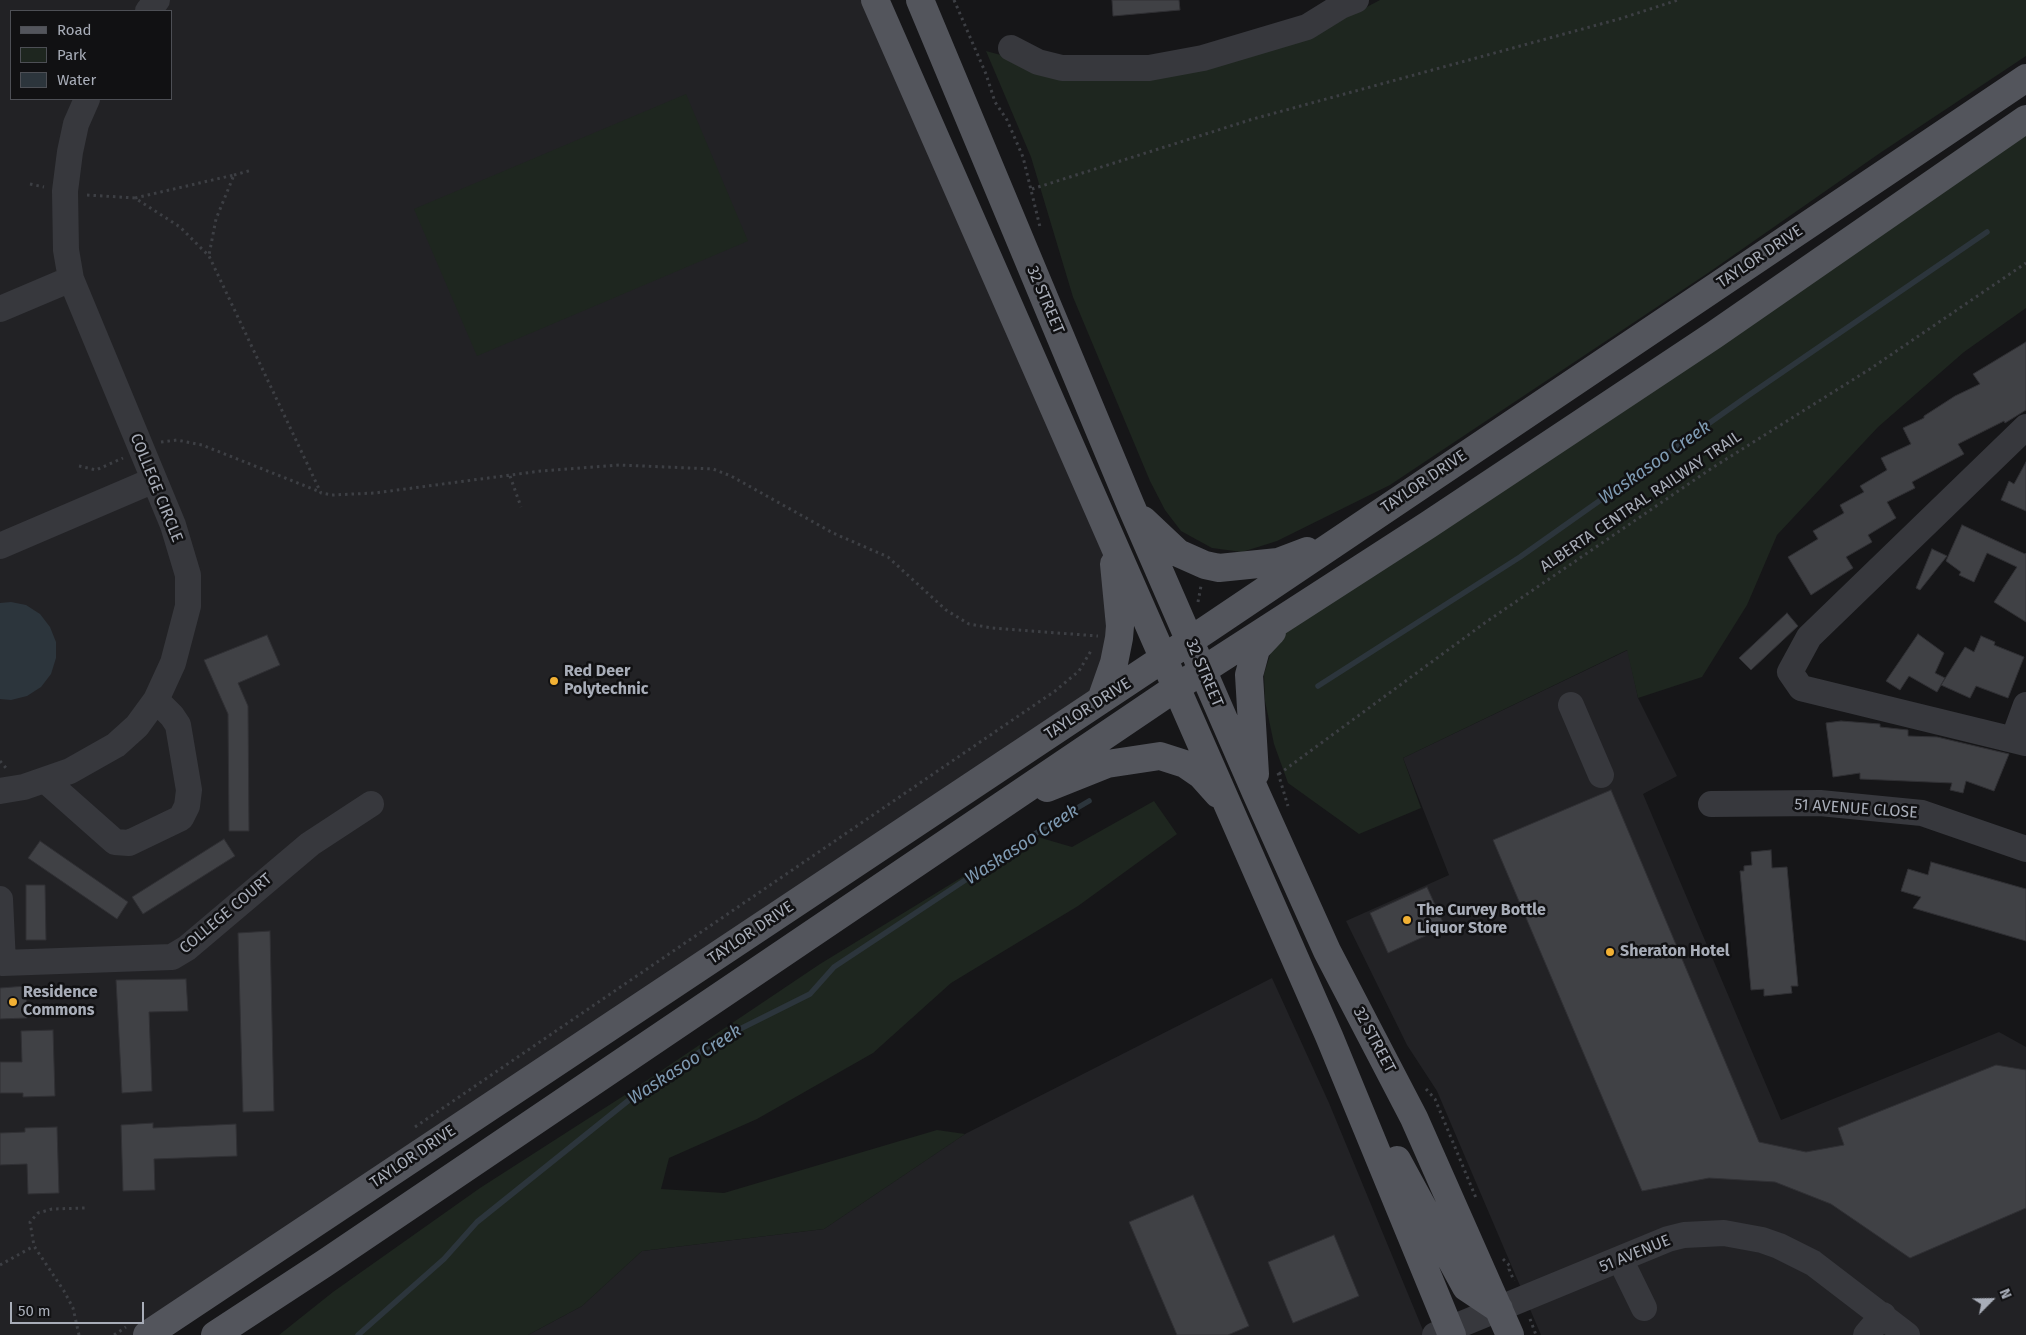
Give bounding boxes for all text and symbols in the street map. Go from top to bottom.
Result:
legend [10,10,172,100]
text: Road [57,21,92,39]
text: Park [57,46,87,64]
text: Water [57,71,96,89]
street label: TAYLOR DRIVE [1714,221,1806,293]
street label: 32 STREET [1022,263,1068,337]
water label: Waskasoo Creek [1595,416,1715,510]
street label: ALBERTA CENTRAL RAILWAY TRAIL [1537,427,1745,577]
street label: COLLEGE CIRCLE [125,431,187,545]
street label: TAYLOR DRIVE [1378,446,1470,518]
street label: 32 STREET [1181,636,1227,710]
place label: Red Deer Polytechnic [564,662,648,700]
street label: TAYLOR DRIVE [1041,674,1135,744]
marker: Red Deer Polytechnic [548,675,560,687]
street label: 51 AVENUE CLOSE [1794,795,1918,823]
water label: Waskasoo Creek [961,800,1083,890]
street label: COLLEGE COURT [176,870,276,958]
street label: TAYLOR DRIVE [705,897,797,969]
place label: The Curvey Bottle Liquor Store [1417,901,1546,939]
marker: The Curvey Bottle Liquor Store [1401,914,1413,926]
place label: Sheraton Hotel [1620,942,1730,962]
marker: Sheraton Hotel [1604,946,1616,958]
place label: Residence Commons [23,983,98,1021]
marker: Residence Commons [7,996,19,1008]
street label: 32 STREET [1349,1004,1399,1076]
water label: Waskasoo Creek [624,1020,746,1110]
street label: TAYLOR DRIVE [367,1121,459,1193]
street label: 51 AVENUE [1597,1231,1673,1277]
north arrow [1966,1275,2016,1325]
text: N [1996,1286,2015,1302]
scale bar [12,1292,146,1324]
text: 50 m [18,1302,51,1320]

